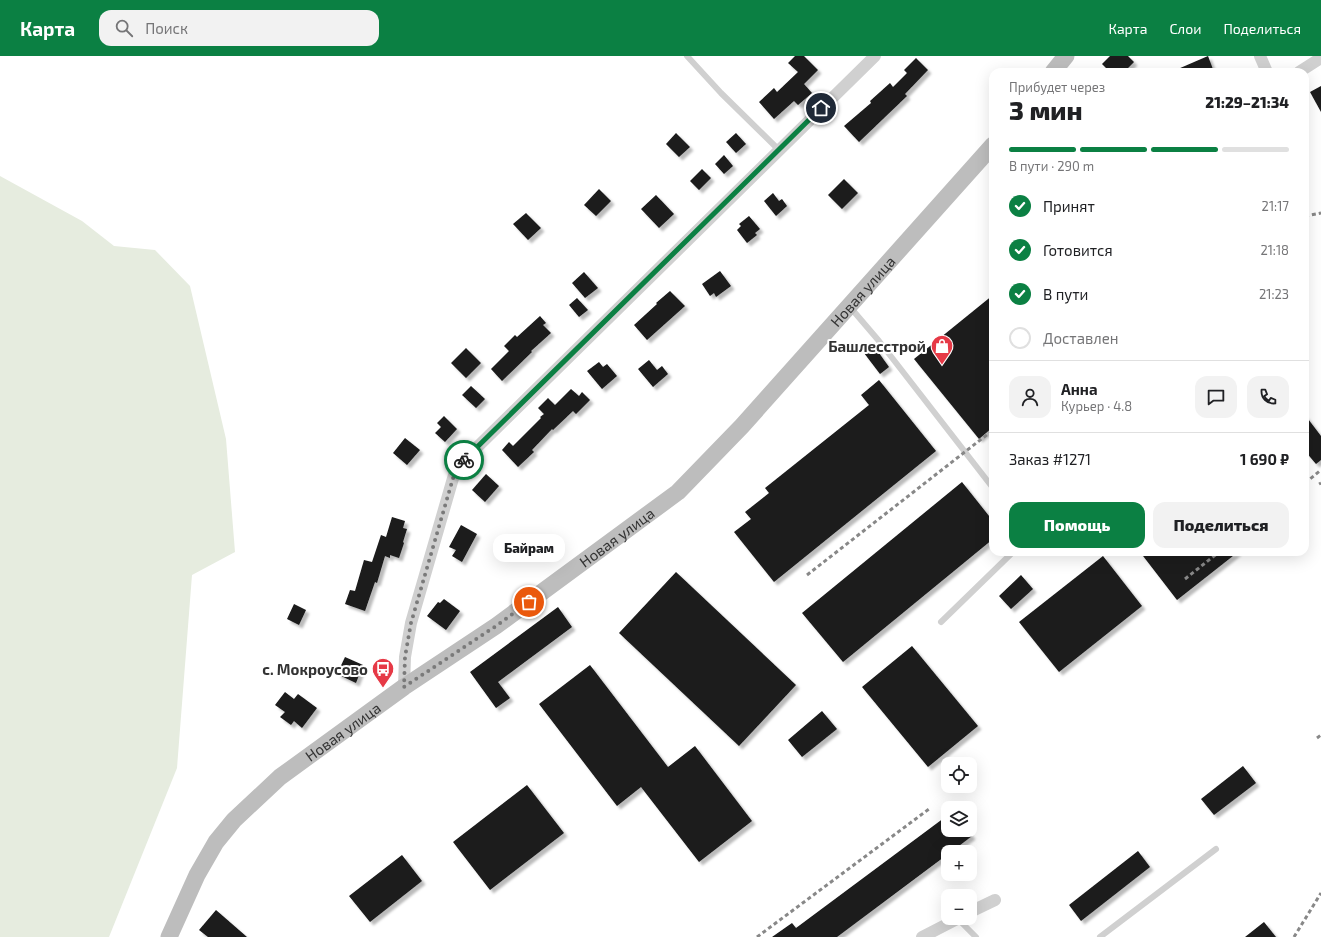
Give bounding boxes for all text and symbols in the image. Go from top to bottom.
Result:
search box [99,10,379,46]
text: Карта [20,17,75,40]
icon: search [113,17,135,39]
text: Поиск [145,19,188,37]
text: Карта [1108,20,1147,37]
text: Слои [1169,20,1201,37]
text: Поделиться [1223,20,1301,37]
text: Прибудет через [1009,79,1105,95]
pin [804,91,838,125]
text: 21:29–21:34 [1205,93,1289,111]
text: 3 мин [1009,94,1083,125]
icon: home [810,97,832,119]
text: В пути · 290 m [1009,158,1094,174]
icon: check [1009,195,1031,217]
text: Принят [1043,197,1095,215]
text: 21:17 [1262,198,1289,214]
icon: check [1009,239,1031,261]
text: Готовится [1043,241,1113,259]
text: 21:18 [1260,242,1289,258]
street label: Новая улица [826,252,899,330]
icon: check [1009,283,1031,305]
text: В пути [1043,285,1088,303]
text: 21:23 [1259,286,1289,302]
text: Доставлен [1043,329,1119,347]
shop icon: Башлесстрой [929,333,955,366]
place label: Башлесстрой [828,337,926,355]
button: person [1009,376,1051,418]
button: chat [1195,376,1237,418]
button: phone [1247,376,1289,418]
text: Анна [1061,380,1098,398]
text: Курьер · 4.8 [1061,398,1132,414]
courier [444,440,484,480]
icon: bike [453,449,475,471]
text: Заказ #1271 [1009,450,1091,468]
text: 1 690 ₽ [1240,450,1289,468]
button: Помощь [1009,502,1145,548]
button: Поделиться [1153,502,1289,548]
street label: Новая улица [576,504,658,571]
callout: Байрам [493,534,565,562]
text: Байрам [504,540,554,556]
pin [512,585,546,619]
icon: bag [518,591,540,613]
bus stop icon: с. Мокроусово [370,656,396,689]
place label: с. Мокроусово [262,660,368,678]
street label: Новая улица [302,698,384,765]
map controls [941,757,977,925]
button: locate [941,757,977,793]
button: layers [941,801,977,837]
button: + [941,845,977,881]
button: − [941,889,977,925]

